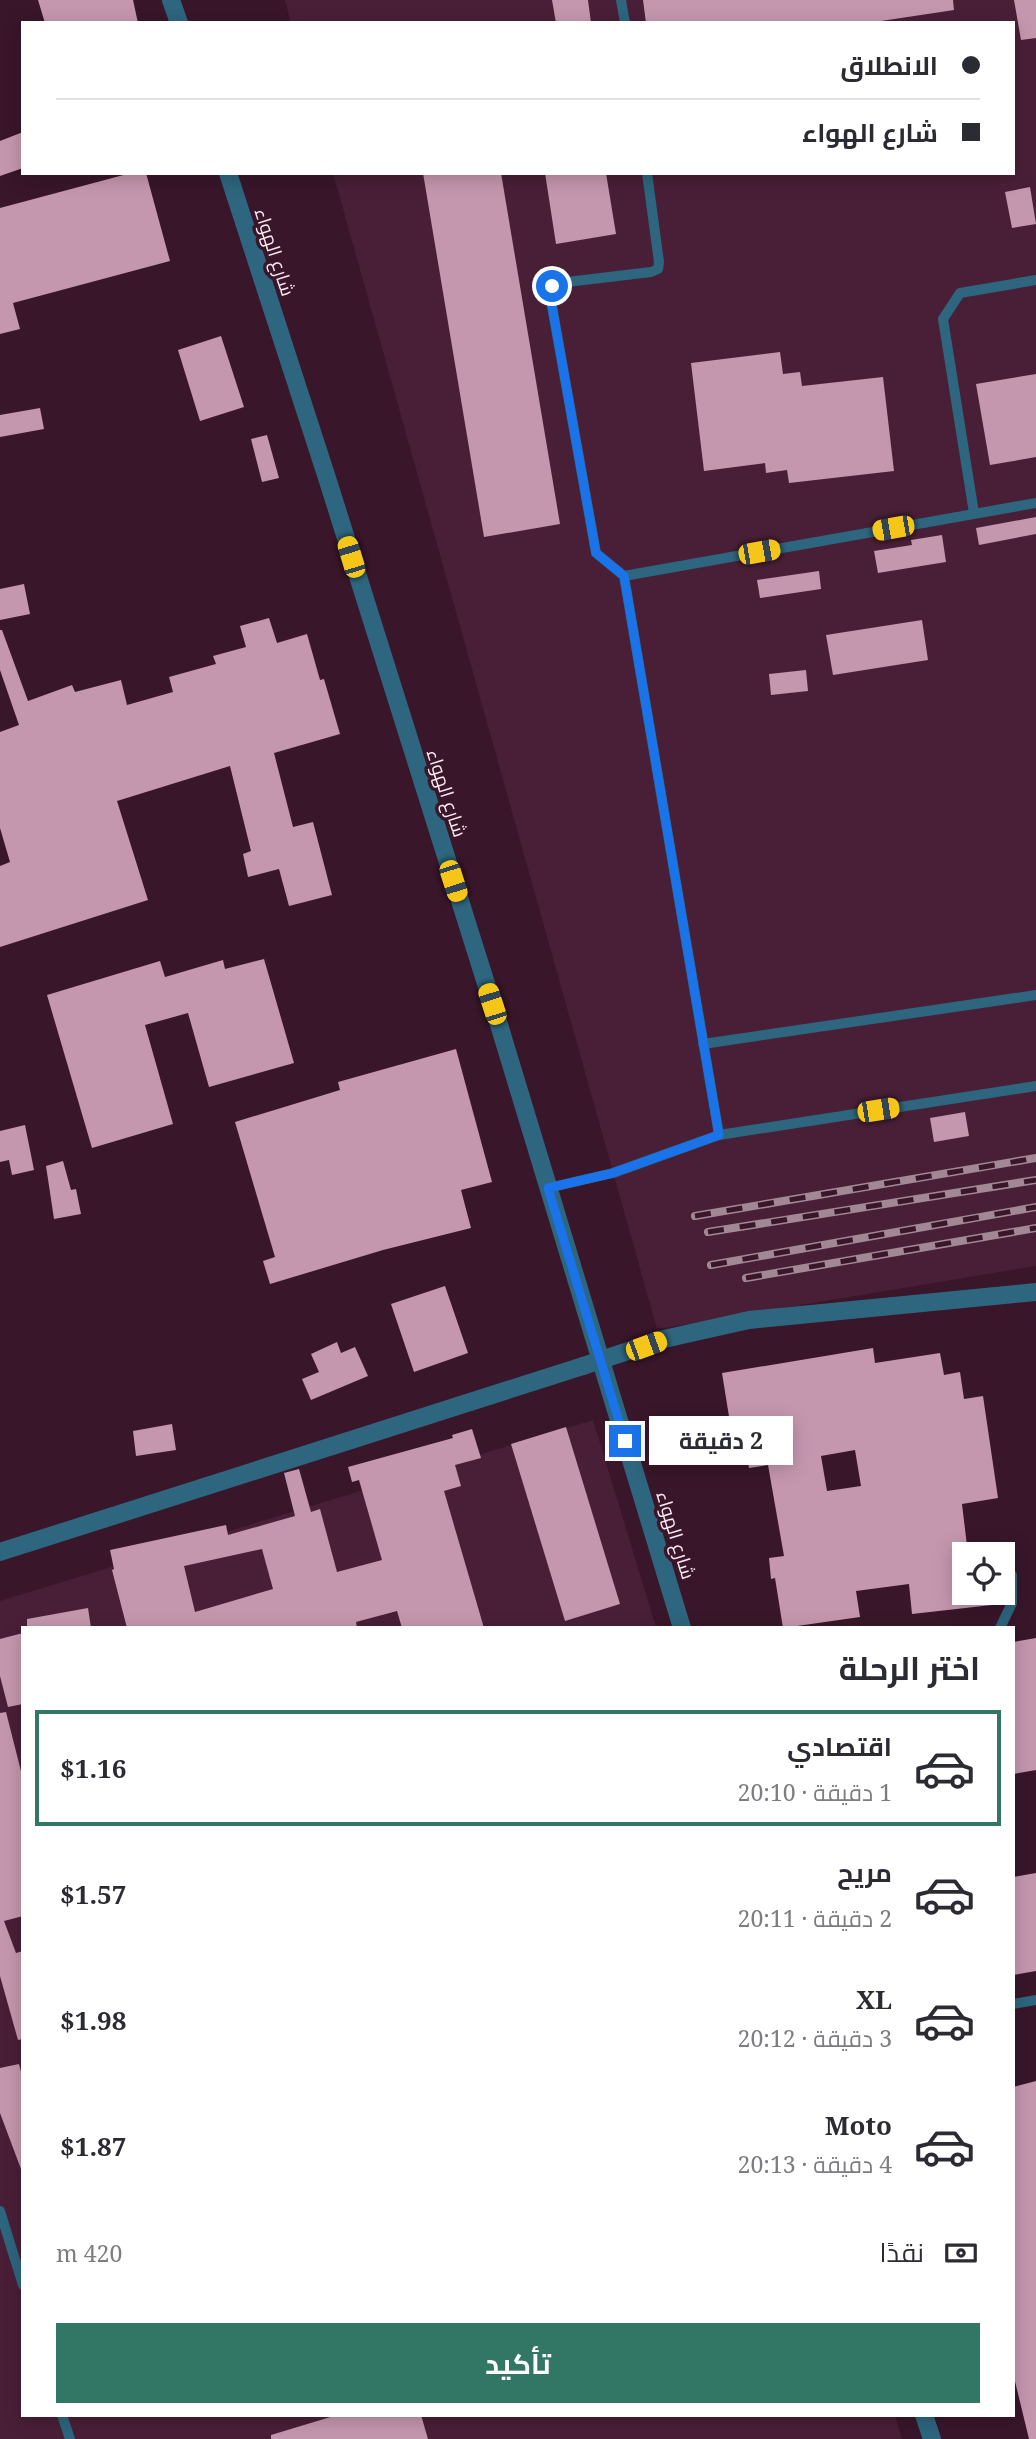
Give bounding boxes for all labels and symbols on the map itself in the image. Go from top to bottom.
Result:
street label: شارع الهواء [248,205,301,300]
route start [536,270,568,302]
car [871,514,916,542]
car [335,534,368,580]
car [737,538,782,566]
street label: شارع الهواء [420,746,473,841]
car [437,858,470,904]
car [476,981,509,1027]
car [856,1096,901,1124]
car [623,1329,670,1363]
callout: 2 دقيقة [650,1416,793,1466]
route end [609,1425,641,1457]
street label: شارع الهواء [649,1488,702,1583]

